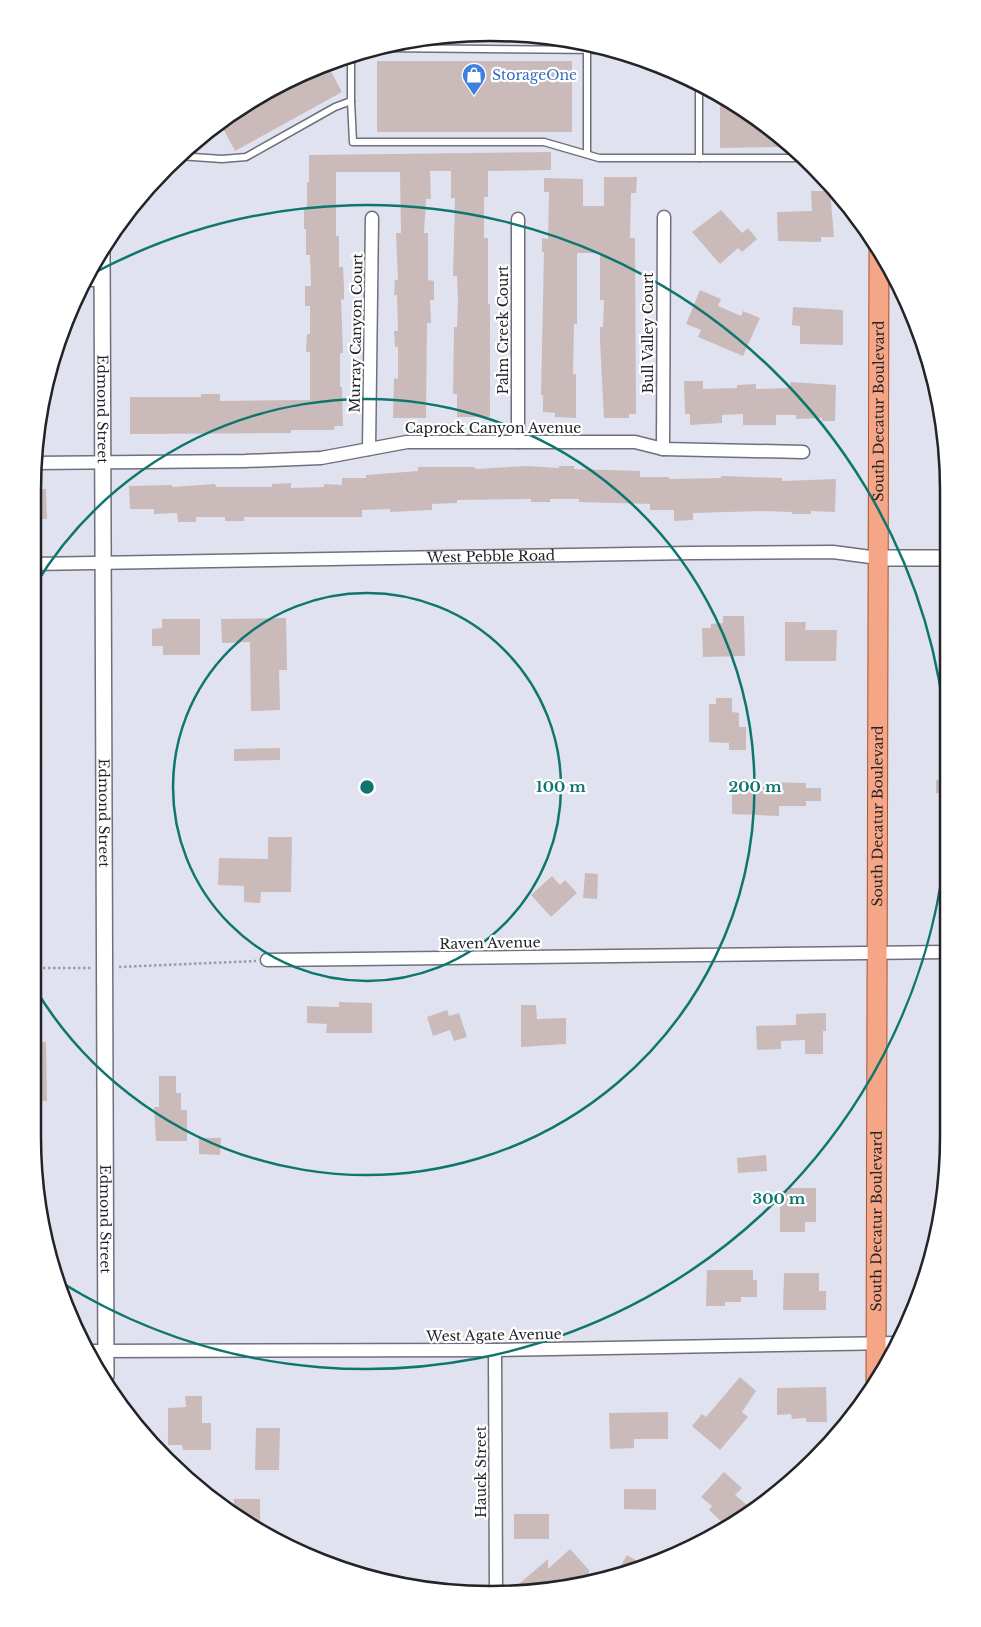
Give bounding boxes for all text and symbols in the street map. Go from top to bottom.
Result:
shop icon: StorageOne [461,62,487,96]
place label: StorageOne [492,66,577,84]
street label: Murray Canyon Court [346,253,366,413]
street label: Palm Creek Court [494,265,512,394]
street label: Bull Valley Court [639,272,657,394]
street label: South Decatur Boulevard [869,320,888,502]
street label: Edmond Street [93,354,112,464]
street label: Caprock Canyon Avenue [405,419,581,437]
street label: West Pebble Road [426,546,556,566]
street label: South Decatur Boulevard [868,725,887,907]
street label: Edmond Street [95,758,113,868]
text: 100 m [536,777,586,796]
text: 200 m [729,777,782,796]
centre of rings [358,778,376,796]
street label: Raven Avenue [439,933,541,953]
street label: South Decatur Boulevard [867,1130,886,1312]
street label: Edmond Street [96,1164,115,1274]
text: 300 m [753,1189,806,1208]
street label: West Agate Avenue [425,1325,562,1345]
street label: Hauck Street [472,1425,490,1518]

